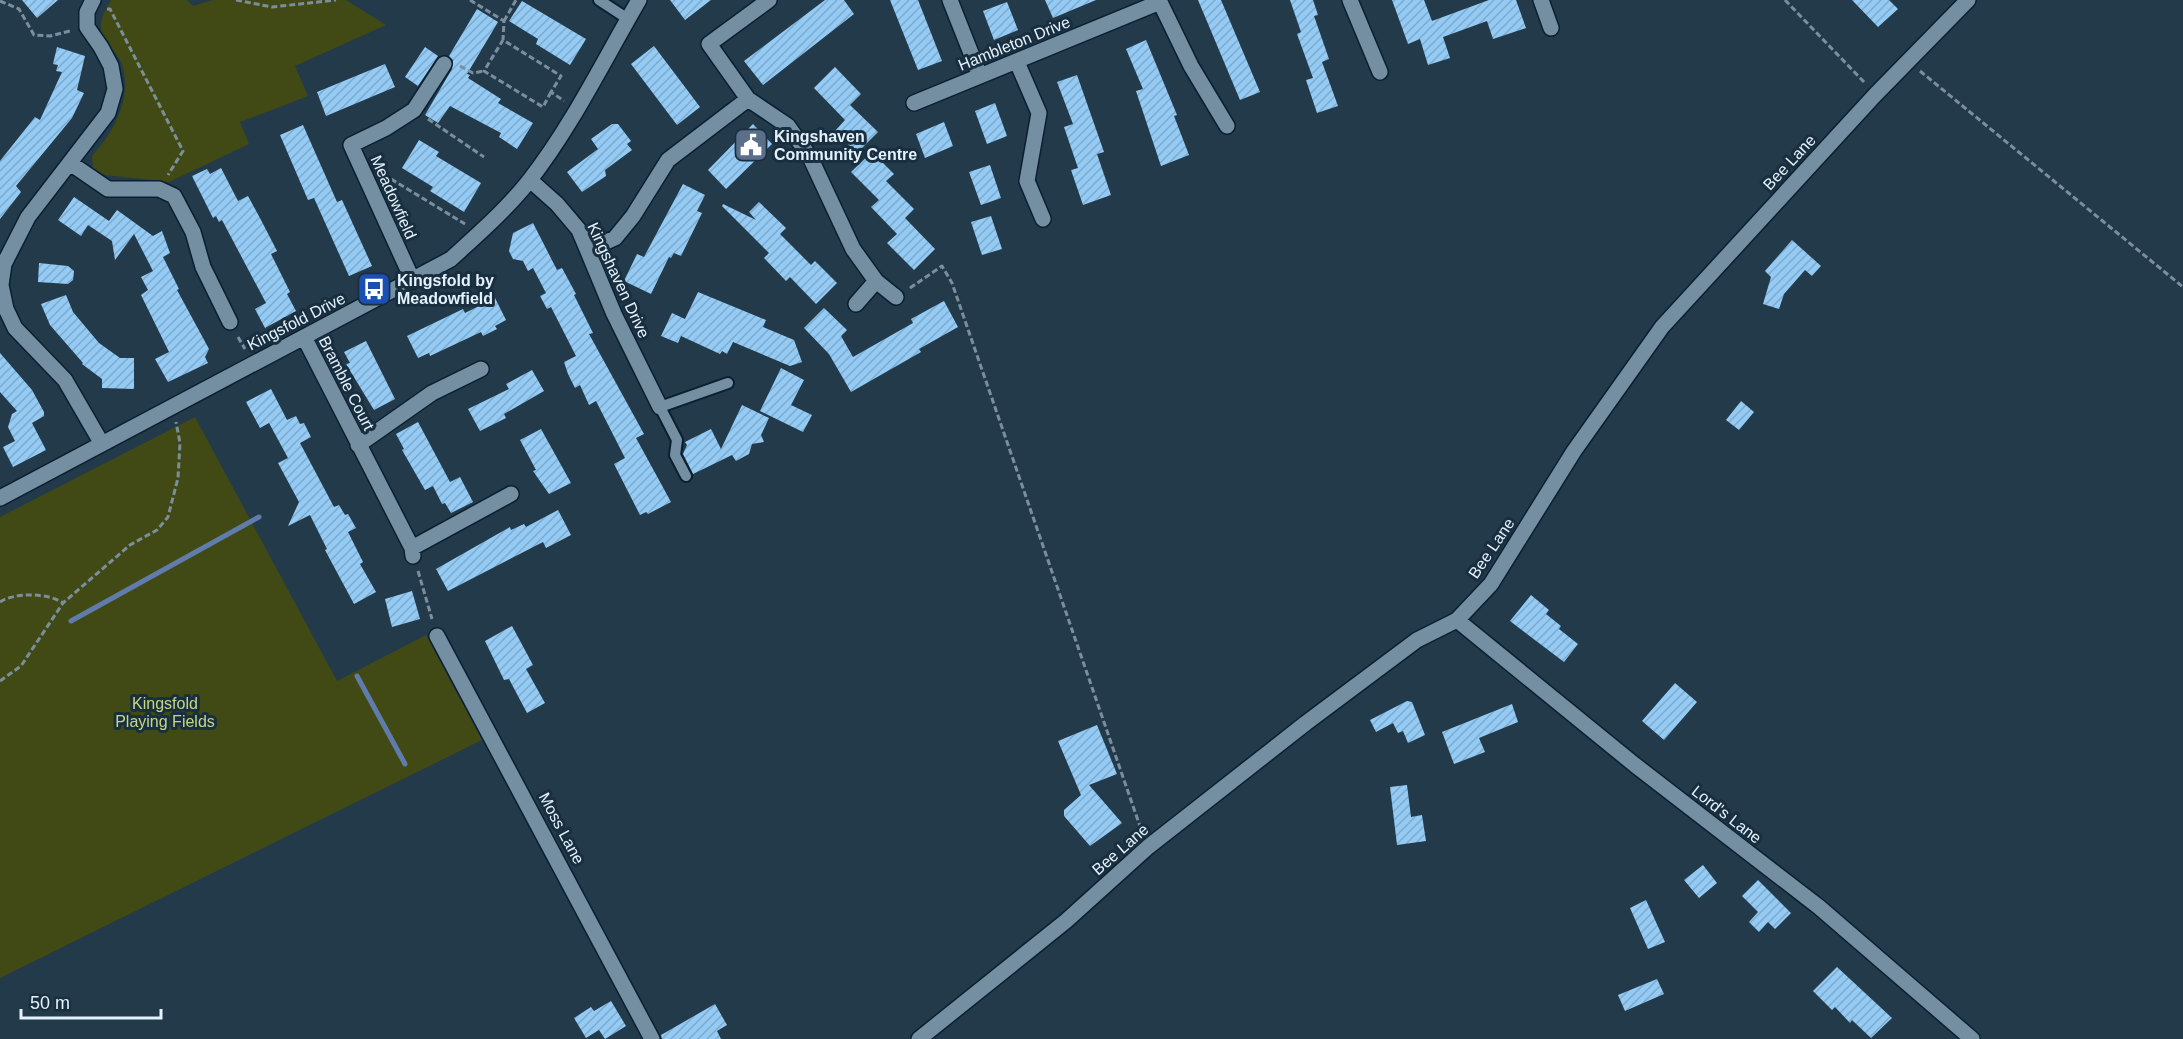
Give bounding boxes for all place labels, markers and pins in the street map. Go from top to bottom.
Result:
public building icon: Kingshaven Community Centre [733,127,769,163]
place label: Kingshaven Community Centre [774,128,917,163]
bus stop icon: Kingsfold by Meadowfield [356,271,392,307]
place label: Kingsfold by Meadowfield [397,272,494,307]

